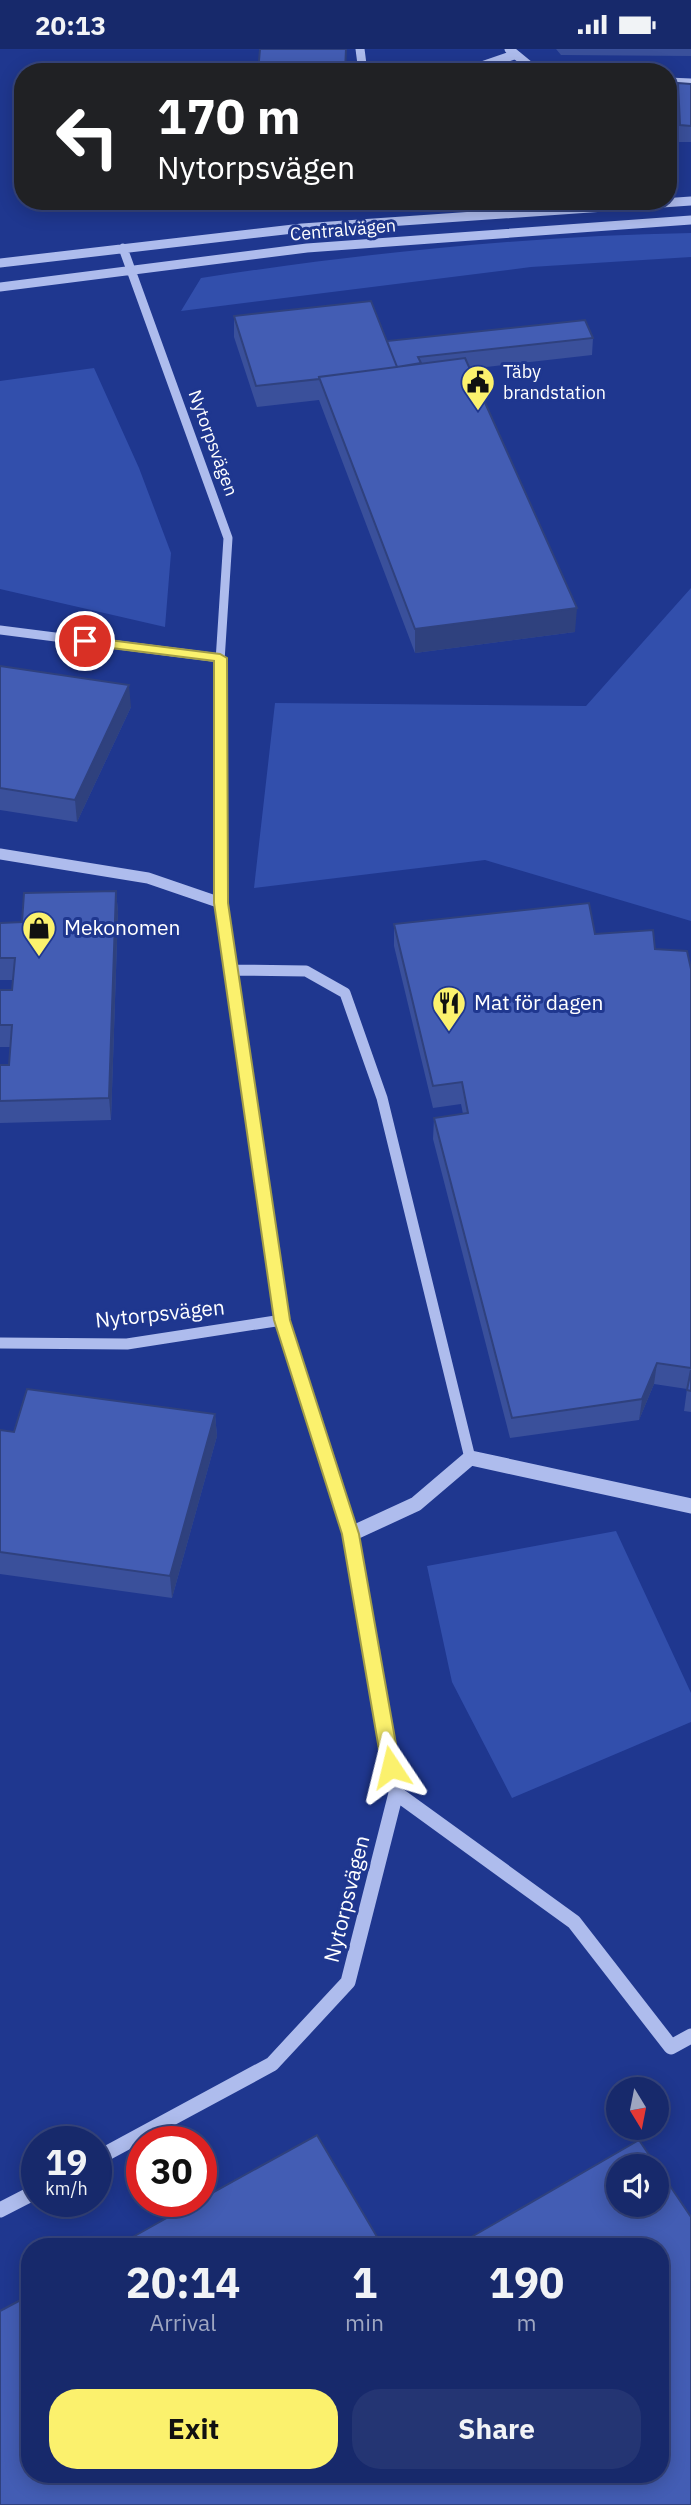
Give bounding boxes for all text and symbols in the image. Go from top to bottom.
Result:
text: 20:13 [35,8,106,42]
text: 170 m [157,84,301,147]
icon: left [42,91,133,182]
text: Nytorpsvägen [157,146,355,188]
street label: Centralvägen [289,213,397,246]
place label: Täby brandstation [503,360,606,404]
public building icon: Täby brandstation [459,363,497,412]
street label: Nytorpsvägen [184,387,243,499]
pin [55,611,115,671]
icon: arrive [66,622,104,660]
shop icon: Mekonomen [20,909,58,958]
place label: Mekonomen [64,913,181,941]
restaurant icon: Mat för dagen [430,984,468,1033]
place label: Mat för dagen [474,988,604,1016]
street label: Nytorpsvägen [94,1292,226,1334]
position arrow [354,1730,428,1804]
street label: Nytorpsvägen [317,1832,375,1965]
north arrow [606,2077,668,2140]
map controls [606,2077,669,2217]
speed limit sign: 30 [126,2126,217,2217]
text: 19 [45,2139,88,2185]
button: sound [606,2154,669,2217]
text: km/h [45,2177,88,2200]
text: 20:14 [126,2255,240,2310]
text: 1 [352,2255,377,2310]
text: 190 [489,2255,564,2310]
text: Arrival [150,2307,217,2337]
text: min [345,2307,384,2337]
text: m [516,2307,537,2337]
button: Exit [49,2389,338,2469]
button: Share [352,2389,641,2469]

